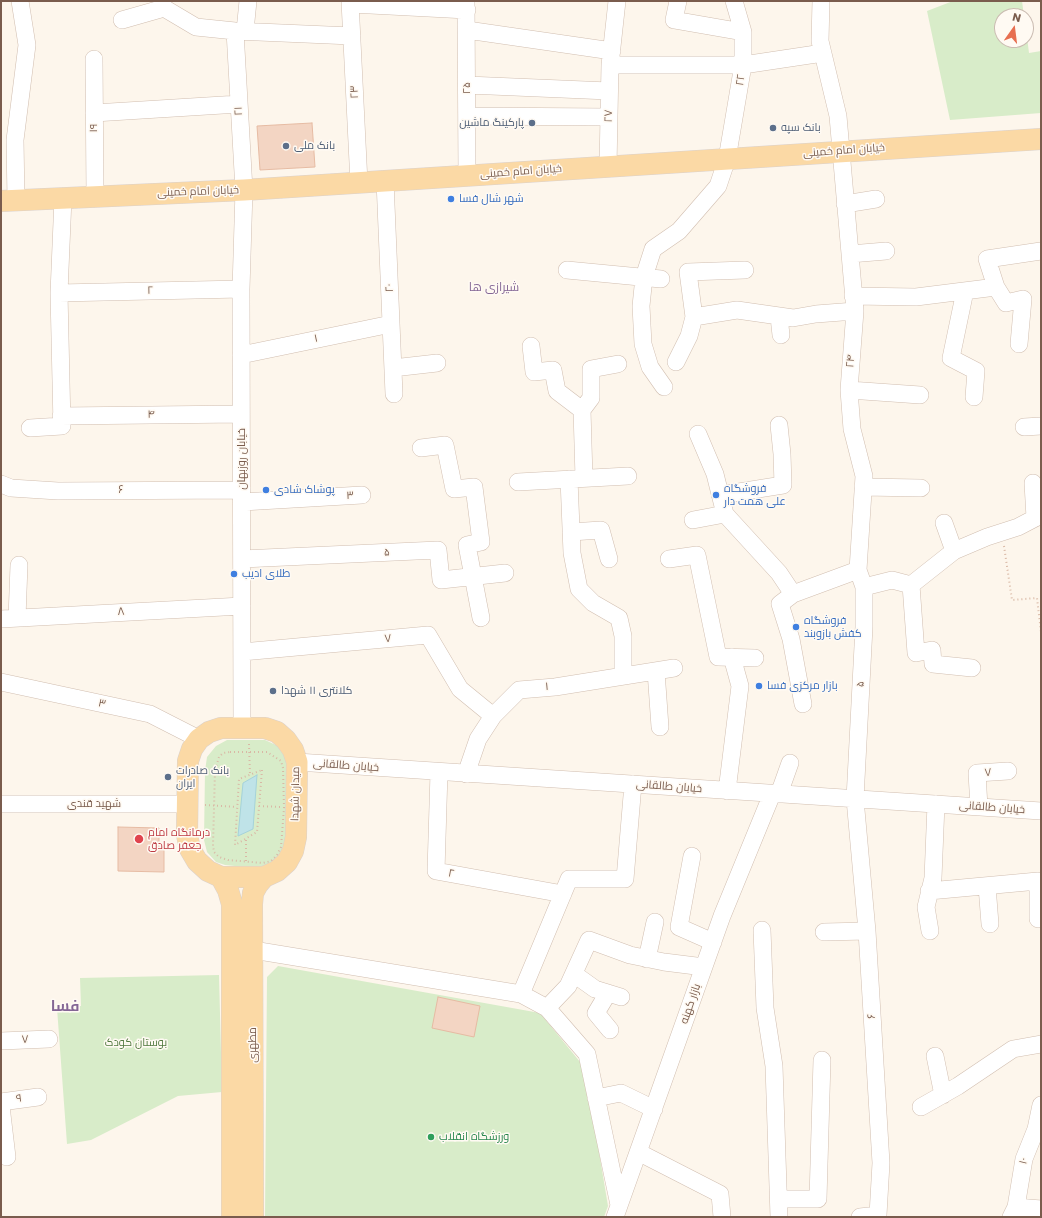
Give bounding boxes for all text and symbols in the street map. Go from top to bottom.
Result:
north arrow [994,8,1034,48]
text: N [1011,9,1023,26]
street label: ۲۲ [734,73,748,87]
street label: ۲۵ [460,82,474,94]
street label: ۲۳ [348,85,362,99]
street label: ۲۱ [232,106,246,116]
street label: ۲۷ [602,110,616,122]
place label: پارکینگ ماشین [459,116,524,130]
marker: پارکینگ ماشین [527,118,537,128]
place label: بانک سپه [781,121,821,135]
street label: ۱۹ [87,123,101,133]
marker: بانک سپه [768,123,778,133]
place label: بانک ملی [294,139,335,153]
marker: بانک ملی [281,141,291,151]
street label: خیابان امام خمینی [803,142,885,160]
street label: خیابان امام خمینی [480,163,562,181]
street label: خیابان امام خمینی [157,184,239,200]
place label: شهر شال فسا [459,192,524,206]
marker: شهر شال فسا [446,194,456,204]
district label: شیرازی ها [469,281,519,295]
street label: ۲۰ [383,283,397,293]
street label: ۲ [147,284,153,298]
street label: ۱ [313,332,319,346]
street label: ۲۴ [844,354,858,368]
street label: ۴ [147,408,155,422]
street label: خیابان روزبهان [235,428,249,490]
place label: فروشگاه علی همت دار [724,482,786,508]
street label: ۶ [118,483,124,497]
place label: پوشاک شادی [274,483,335,497]
marker: پوشاک شادی [261,485,271,495]
street label: ۳ [346,489,354,503]
marker: فروشگاه علی همت دار [711,490,721,500]
street label: ۵ [384,546,390,560]
place label: طلای ادیب [242,567,291,581]
marker: طلای ادیب [229,569,239,579]
street label: ۸ [117,605,125,619]
place label: فروشگاه کفش بازوبند [804,614,862,640]
marker: فروشگاه کفش بازوبند [791,622,801,632]
street label: ۷ [384,632,392,646]
place label: بازار مرکزی فسا [767,679,838,693]
street label: ۱ [545,680,549,694]
marker: بازار مرکزی فسا [754,681,764,691]
street label: ۵ [854,681,868,687]
place label: کلانتری ۱۱ شهدا [281,684,352,698]
marker: کلانتری ۱۱ شهدا [268,686,278,696]
street label: ۳ [97,697,107,711]
street label: خیابان طالقانی [312,757,380,775]
place label: بانک صادرات ایران [176,764,229,790]
street label: ۷ [984,766,992,780]
street label: میدان شهدا [289,767,303,821]
marker: بانک صادرات ایران [163,772,173,782]
street label: خیابان طالقانی [635,778,703,796]
street label: شهید قندی [67,797,121,811]
street label: خیابان طالقانی [958,799,1026,817]
place label: درمانگاه امام جعفر صادق [148,826,210,852]
marker: درمانگاه امام جعفر صادق [133,833,145,845]
street label: ۲ [447,867,455,881]
street label: بازار کهنه [678,982,704,1026]
district label: فسا [51,998,79,1016]
street label: ۶ [865,1013,879,1019]
street label: مطهری [246,1027,260,1063]
street label: ۷ [21,1033,29,1047]
park label: بوستان کودک [105,1036,167,1050]
street label: ۹ [15,1092,23,1106]
place label: ورزشگاه انقلاب [439,1130,509,1144]
marker: ورزشگاه انقلاب [426,1132,436,1142]
street label: ۱۰ [1017,1156,1031,1166]

